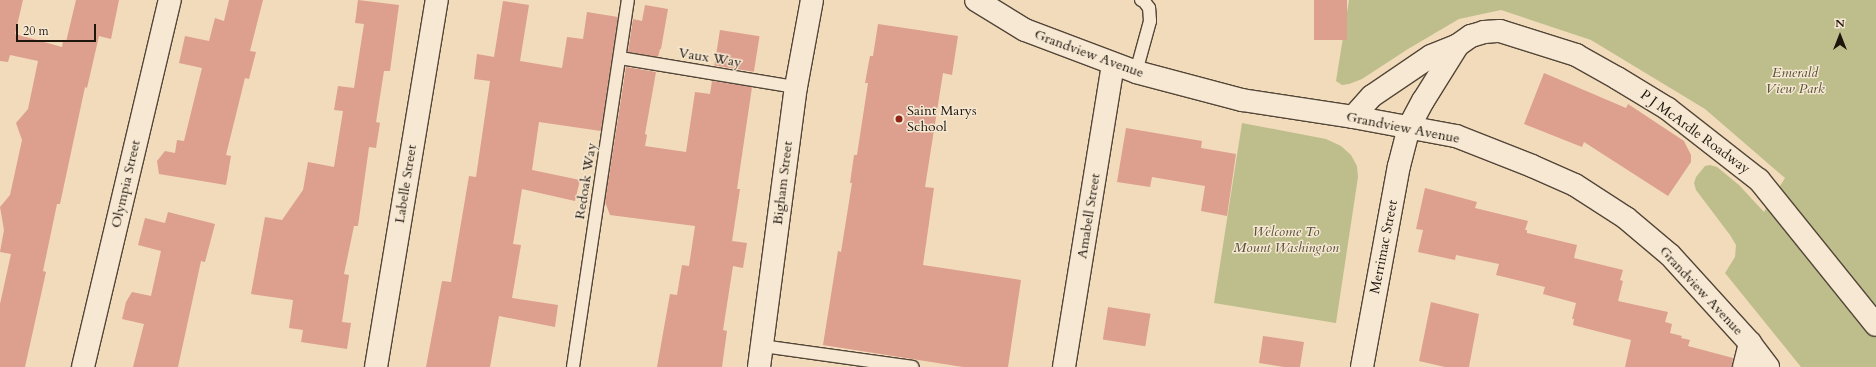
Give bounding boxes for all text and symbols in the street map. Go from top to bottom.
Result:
scale bar [18,16,98,42]
north arrow [1820,16,1860,56]
text: N [1835,16,1845,31]
text: 20 m [23,23,49,39]
street label: Grandview Avenue [1032,26,1146,82]
street label: Vaux Way [677,45,743,71]
park label: Emerald View Park [1765,65,1825,98]
street label: P J McArdle Roadway [1637,86,1753,178]
place label: Saint Marys School [907,103,977,136]
street label: Grandview Avenue [1345,109,1461,147]
marker: Saint Marys School [894,114,904,124]
street label: Olympia Street [108,138,144,230]
street label: Bigham Street [770,140,796,226]
street label: Redoak Way [572,142,600,220]
street label: Labelle Street [391,144,421,224]
street label: Amabell Street [1074,172,1104,260]
street label: Merrimac Street [1367,199,1401,295]
park label: Welcome To Mount Washington [1233,224,1339,256]
street label: Grandview Avenue [1656,243,1746,339]

